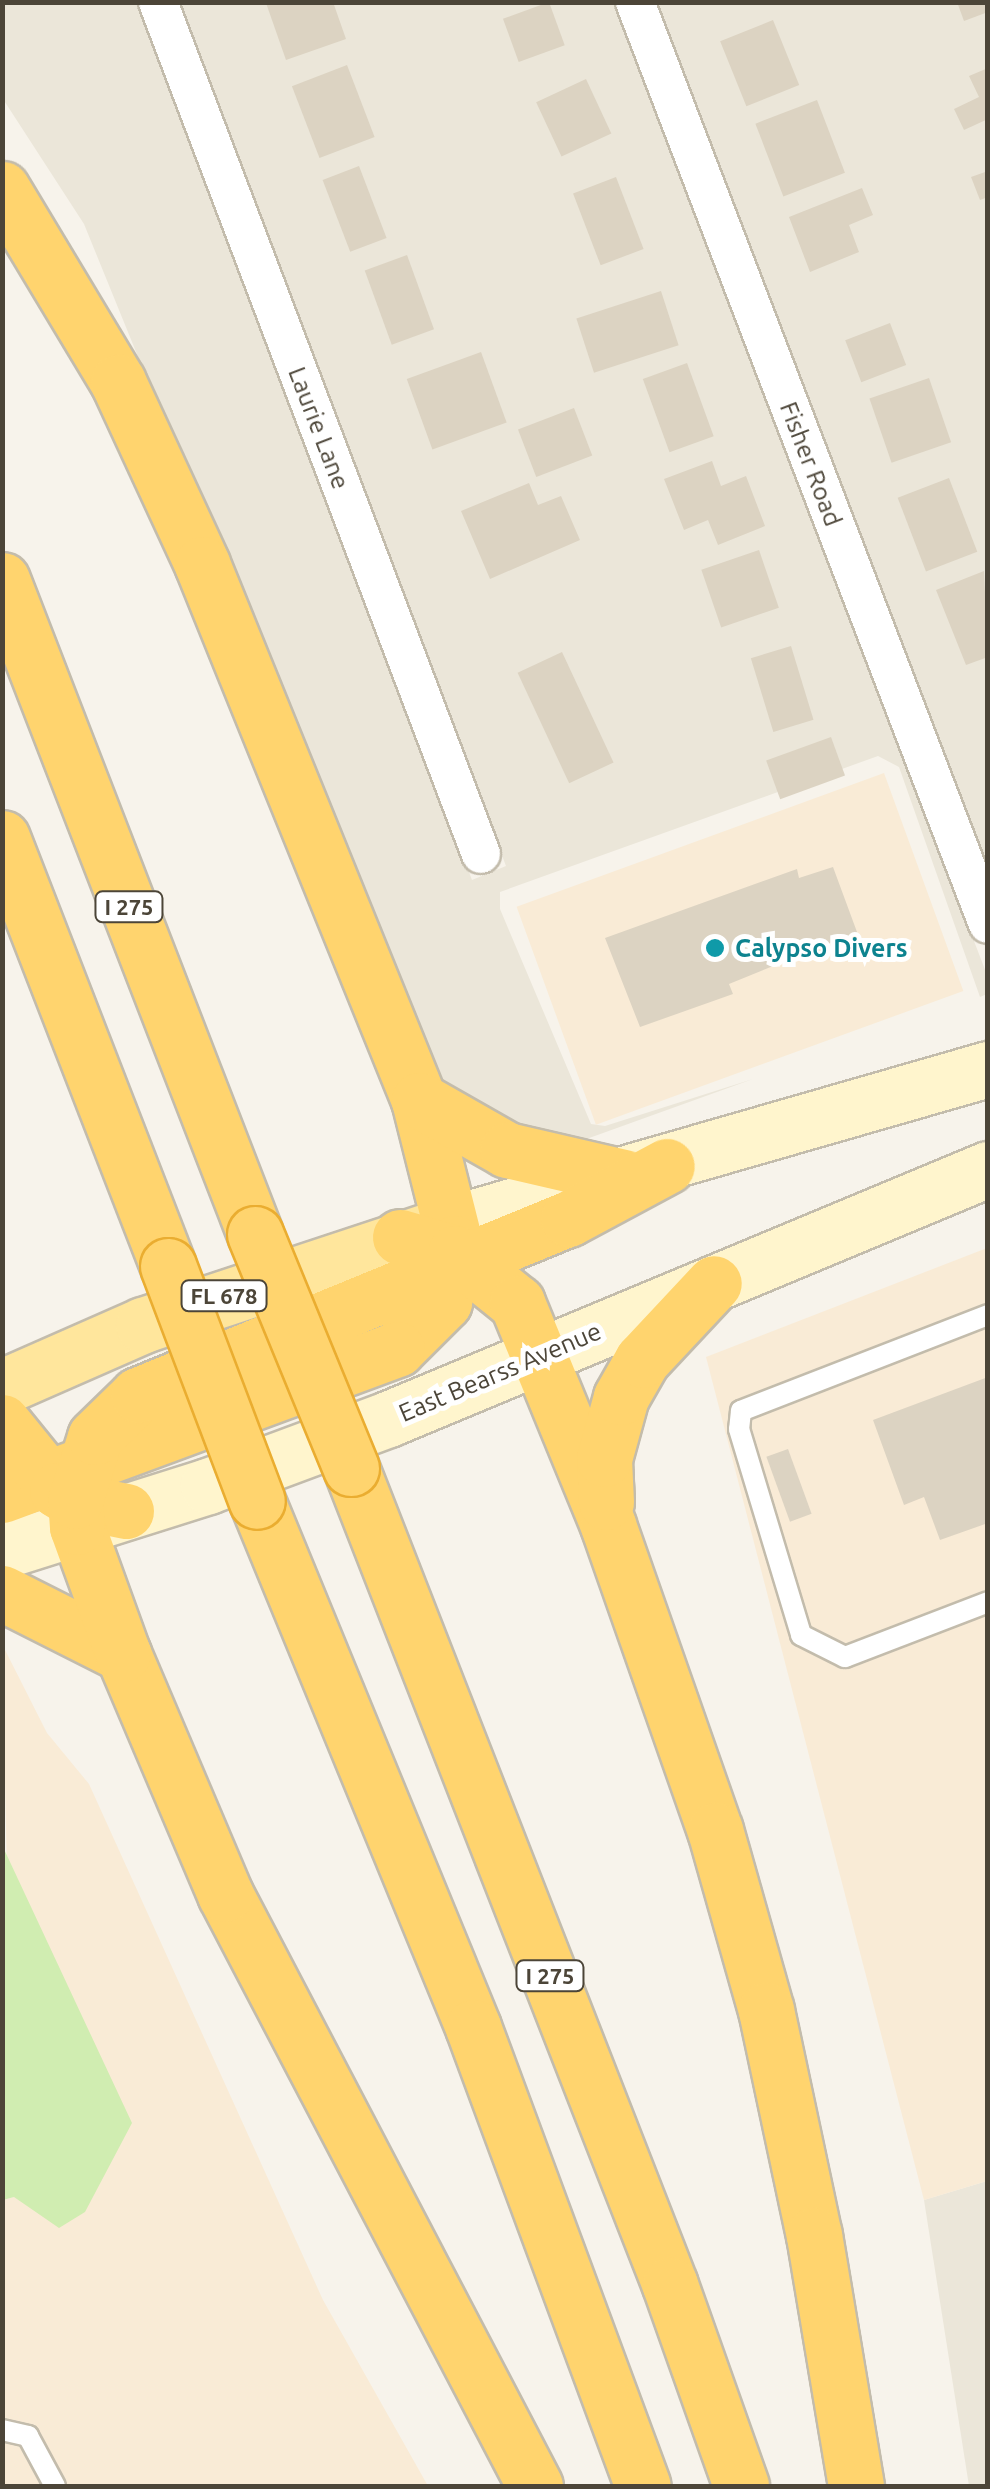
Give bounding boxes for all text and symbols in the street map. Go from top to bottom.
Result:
street label: Laurie Lane [282,363,356,493]
street label: Fisher Road [774,397,848,531]
road number: I 275 [94,890,164,924]
place label: Calypso Divers [735,933,908,963]
marker: Calypso Divers [704,937,726,959]
road number: FL 678 [179,1279,269,1313]
street label: East Bearss Avenue [394,1316,606,1428]
road number: I 275 [515,1959,585,1993]

